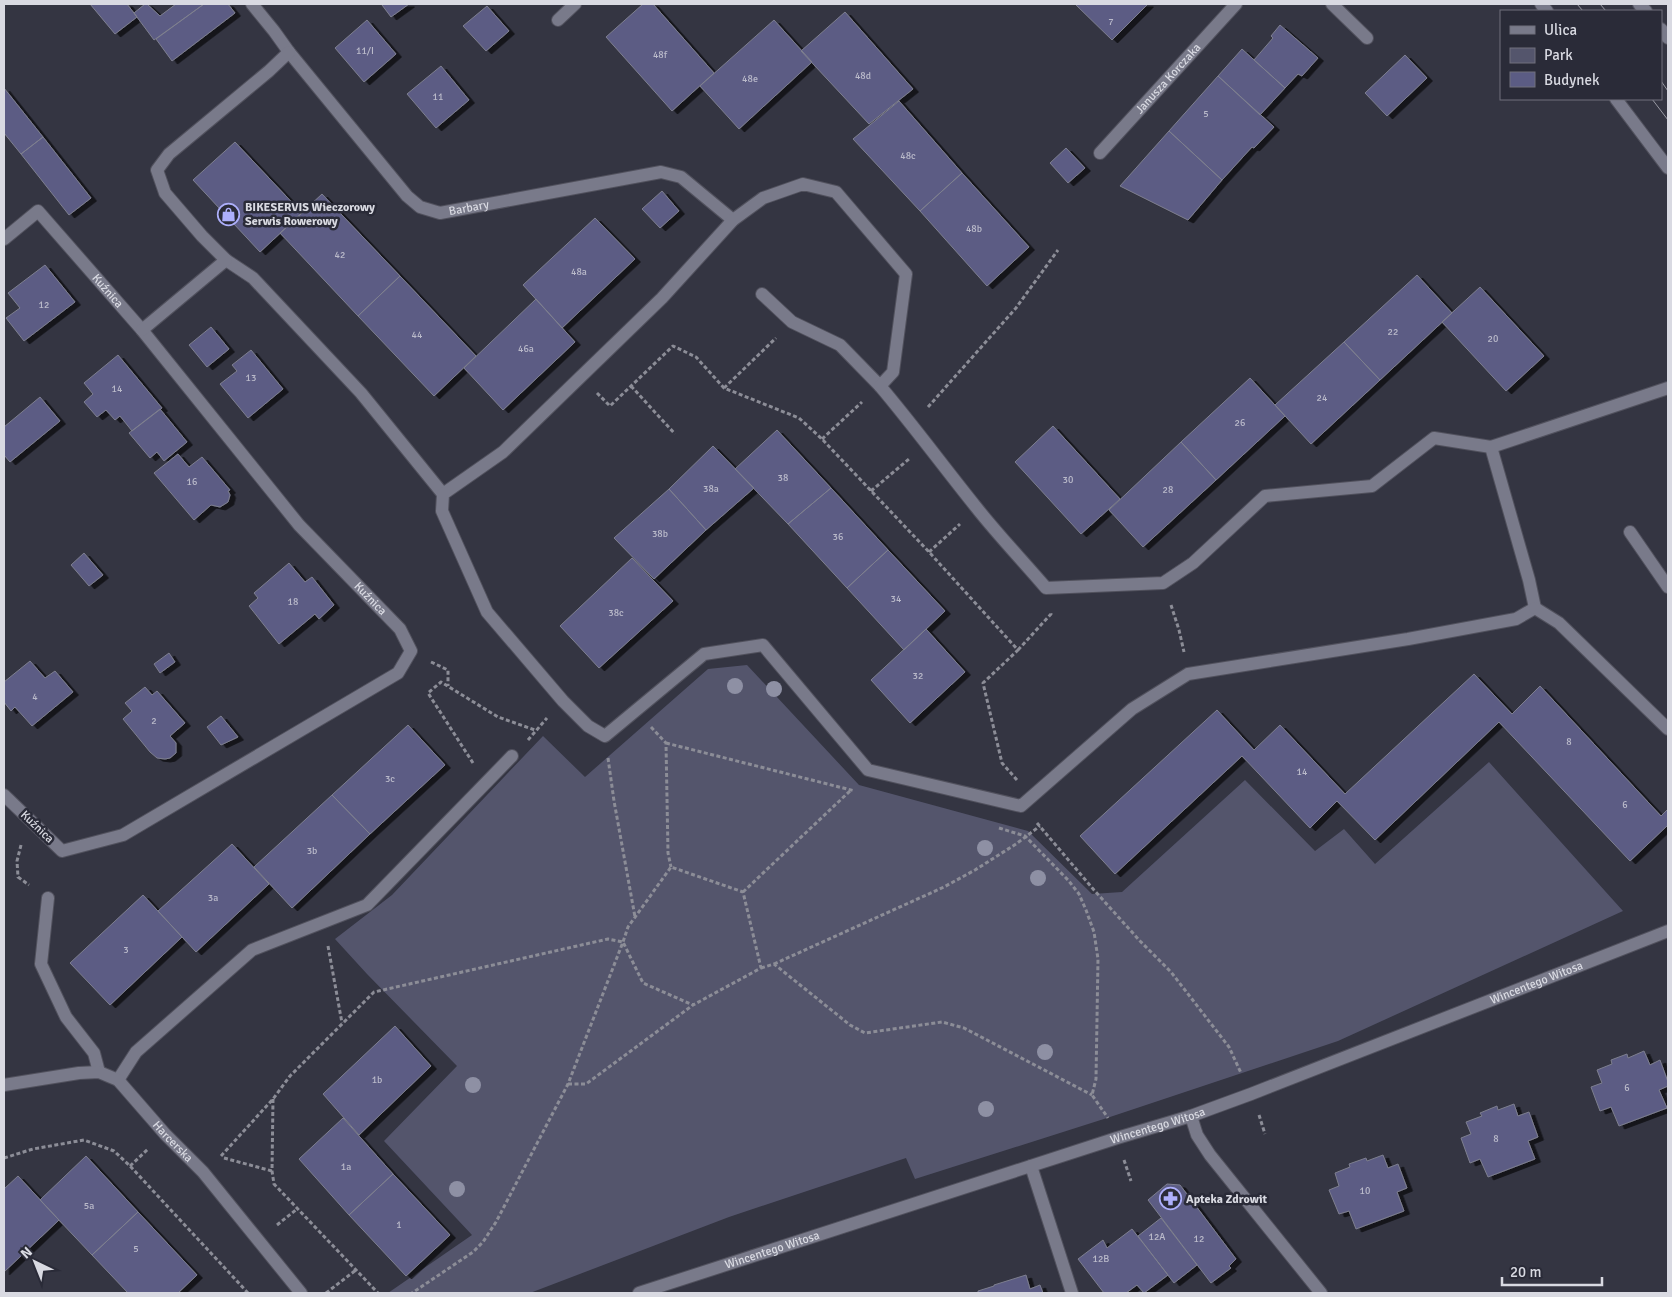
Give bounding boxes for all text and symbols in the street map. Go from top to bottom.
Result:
legend [1500,10,1662,100]
house number: 7 [1108,16,1114,28]
text: Ulica [1544,21,1577,39]
street label: Janusza Korczaka [1132,40,1204,117]
house number: 11/I [356,45,374,57]
text: Park [1544,46,1573,64]
house number: 48f [653,49,668,61]
house number: 48d [855,70,871,82]
text: Budynek [1544,71,1600,89]
house number: 48e [742,73,758,85]
house number: 11 [433,91,443,103]
house number: 5 [1203,108,1209,120]
house number: 48c [900,150,916,162]
street label: Barbary [447,197,490,219]
place label: BIKESERVIS Wieczorowy Serwis Rowerowy [245,200,375,229]
shop icon: BIKESERVIS Wieczorowy Serwis Rowerowy [217,202,241,226]
house number: 48b [966,223,982,235]
house number: 42 [335,249,345,261]
house number: 48a [571,266,587,278]
street label: Kuźnica [89,271,127,311]
house number: 12 [39,299,49,311]
house number: 22 [1388,326,1398,338]
house number: 44 [412,329,423,341]
house number: 20 [1488,333,1498,345]
house number: 46a [518,343,534,355]
house number: 13 [246,372,256,384]
house number: 14 [112,383,123,395]
house number: 24 [1317,392,1328,404]
house number: 26 [1235,417,1245,429]
house number: 38 [778,472,788,484]
house number: 30 [1063,474,1073,486]
house number: 16 [187,476,197,488]
house number: 38a [703,483,719,495]
house number: 28 [1163,484,1173,496]
house number: 38b [652,528,668,540]
house number: 36 [833,531,843,543]
street label: Kuźnica [351,579,390,618]
house number: 34 [891,593,902,605]
house number: 18 [288,596,298,608]
house number: 38c [608,607,624,619]
house number: 32 [913,670,923,682]
house number: 4 [32,691,38,703]
house number: 2 [151,715,157,727]
house number: 8 [1566,736,1572,748]
house number: 14 [1297,766,1308,778]
house number: 3c [385,773,395,785]
house number: 6 [1622,799,1628,811]
street label: Kuźnica [17,808,57,846]
house number: 3b [307,845,317,857]
house number: 3a [208,892,218,904]
house number: 3 [123,944,129,956]
street label: Wincentego Witosa [1488,958,1585,1007]
house number: 1b [372,1074,382,1086]
house number: 6 [1624,1082,1630,1094]
street label: Wincentego Witosa [1108,1104,1207,1147]
street label: Harcerska [149,1118,196,1165]
house number: 8 [1493,1133,1499,1145]
house number: 1a [341,1161,351,1173]
house number: 10 [1360,1185,1370,1197]
pharmacy icon: Apteka Zdrowit [1158,1187,1182,1211]
place label: Apteka Zdrowit [1186,1192,1267,1207]
house number: 5a [84,1200,94,1212]
house number: 1 [396,1219,402,1231]
street label: Wincentego Witosa [723,1227,821,1272]
house number: 12A [1149,1231,1165,1243]
house number: 12 [1194,1233,1204,1245]
north arrow [10,1237,60,1287]
text: N [17,1243,36,1262]
house number: 5 [133,1243,139,1255]
house number: 12B [1093,1253,1109,1265]
scale bar [1502,1254,1602,1286]
text: 20 m [1510,1263,1541,1281]

